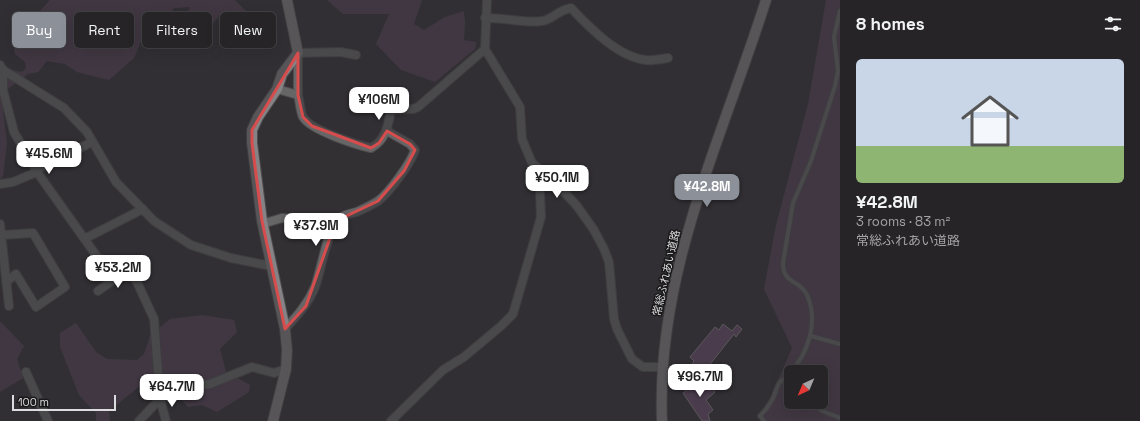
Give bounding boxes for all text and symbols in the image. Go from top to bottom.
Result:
chip: Buy [12,12,66,48]
chip: Rent [74,12,134,48]
chip: Filters [142,12,212,48]
chip: New [220,12,276,48]
text: 8 homes [856,13,925,35]
icon: filters [1102,13,1124,35]
icon: home [954,85,1026,157]
pin: ¥106M [351,87,407,121]
text: ¥106M [358,91,400,108]
pin: ¥45.6M [16,141,82,175]
text: ¥45.6M [25,145,73,162]
pin: ¥50.1M [524,165,590,199]
text: ¥50.1M [535,169,579,186]
pin: ¥42.8M [674,174,740,208]
text: ¥42.8M [683,178,731,195]
text: ¥42.8M [856,191,918,213]
pin: ¥37.9M [283,213,349,247]
text: 3 rooms · 83 m² [856,213,950,230]
text: ¥37.9M [293,217,339,234]
street label: 常総ふれあい道路 [649,229,683,317]
text: 常総ふれあい道路 [856,232,960,249]
pin: ¥53.2M [85,255,151,289]
text: ¥53.2M [95,259,141,276]
pin: ¥96.7M [667,364,733,398]
north arrow [784,365,828,409]
map controls [784,365,828,409]
text: ¥96.7M [677,368,723,385]
pin: ¥64.7M [139,374,205,408]
text: ¥64.7M [149,378,195,395]
scale bar [12,393,116,412]
text: 100 m [18,395,49,409]

